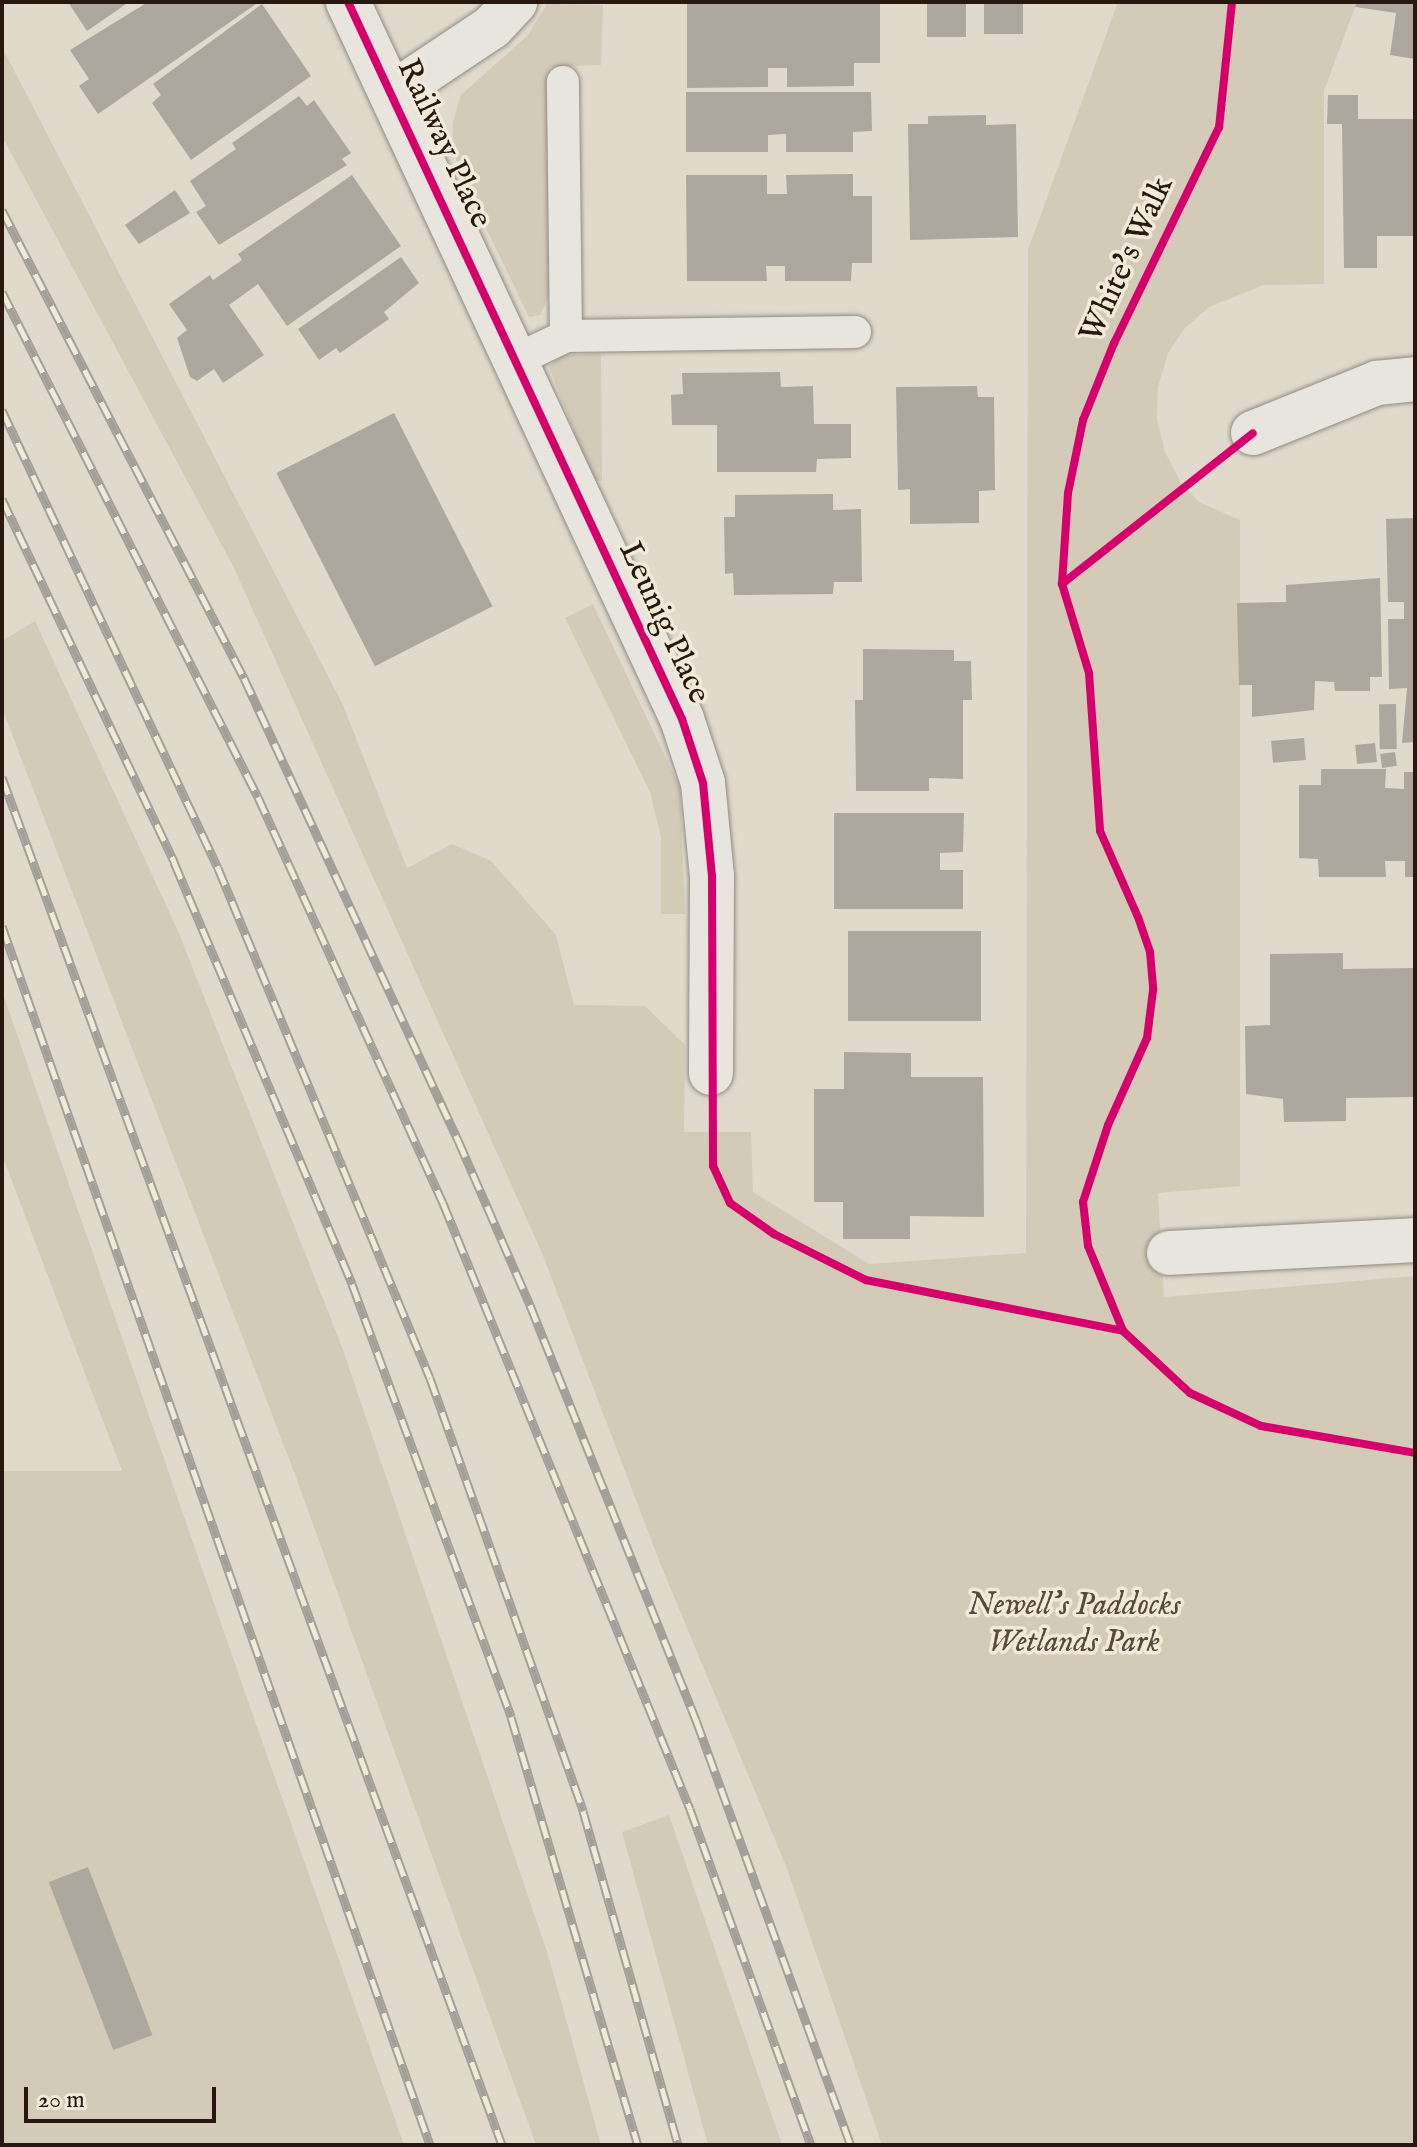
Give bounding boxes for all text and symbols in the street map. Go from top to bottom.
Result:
street label: Railway Place [387,54,499,234]
street label: White's Walk [1073,171,1183,349]
street label: Leunig Place [609,536,717,710]
park label: Newell's Paddocks Wetlands Park [967,1588,1181,1663]
scale bar [28,2071,220,2121]
text: 20 m [38,2085,85,2116]

